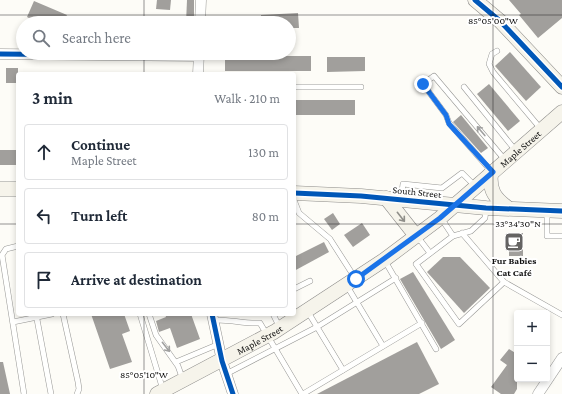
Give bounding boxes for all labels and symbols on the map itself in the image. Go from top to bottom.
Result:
text: 85°05'00"W [468,15,519,26]
route end [414,75,432,93]
one-way arrow [477,125,486,136]
street label: Maple Street [497,127,543,169]
street label: South Street [392,184,443,200]
one-way arrow [397,212,406,223]
text: 33°34'30"N [495,218,541,229]
cafe icon: Fur Babies Cat Café [503,231,525,253]
place label: Fur Babies Cat Café [492,255,536,278]
route start [347,270,365,288]
street label: Maple Street [235,322,285,356]
one-way arrow [161,342,170,353]
text: 85°05'10"W [120,369,169,380]

